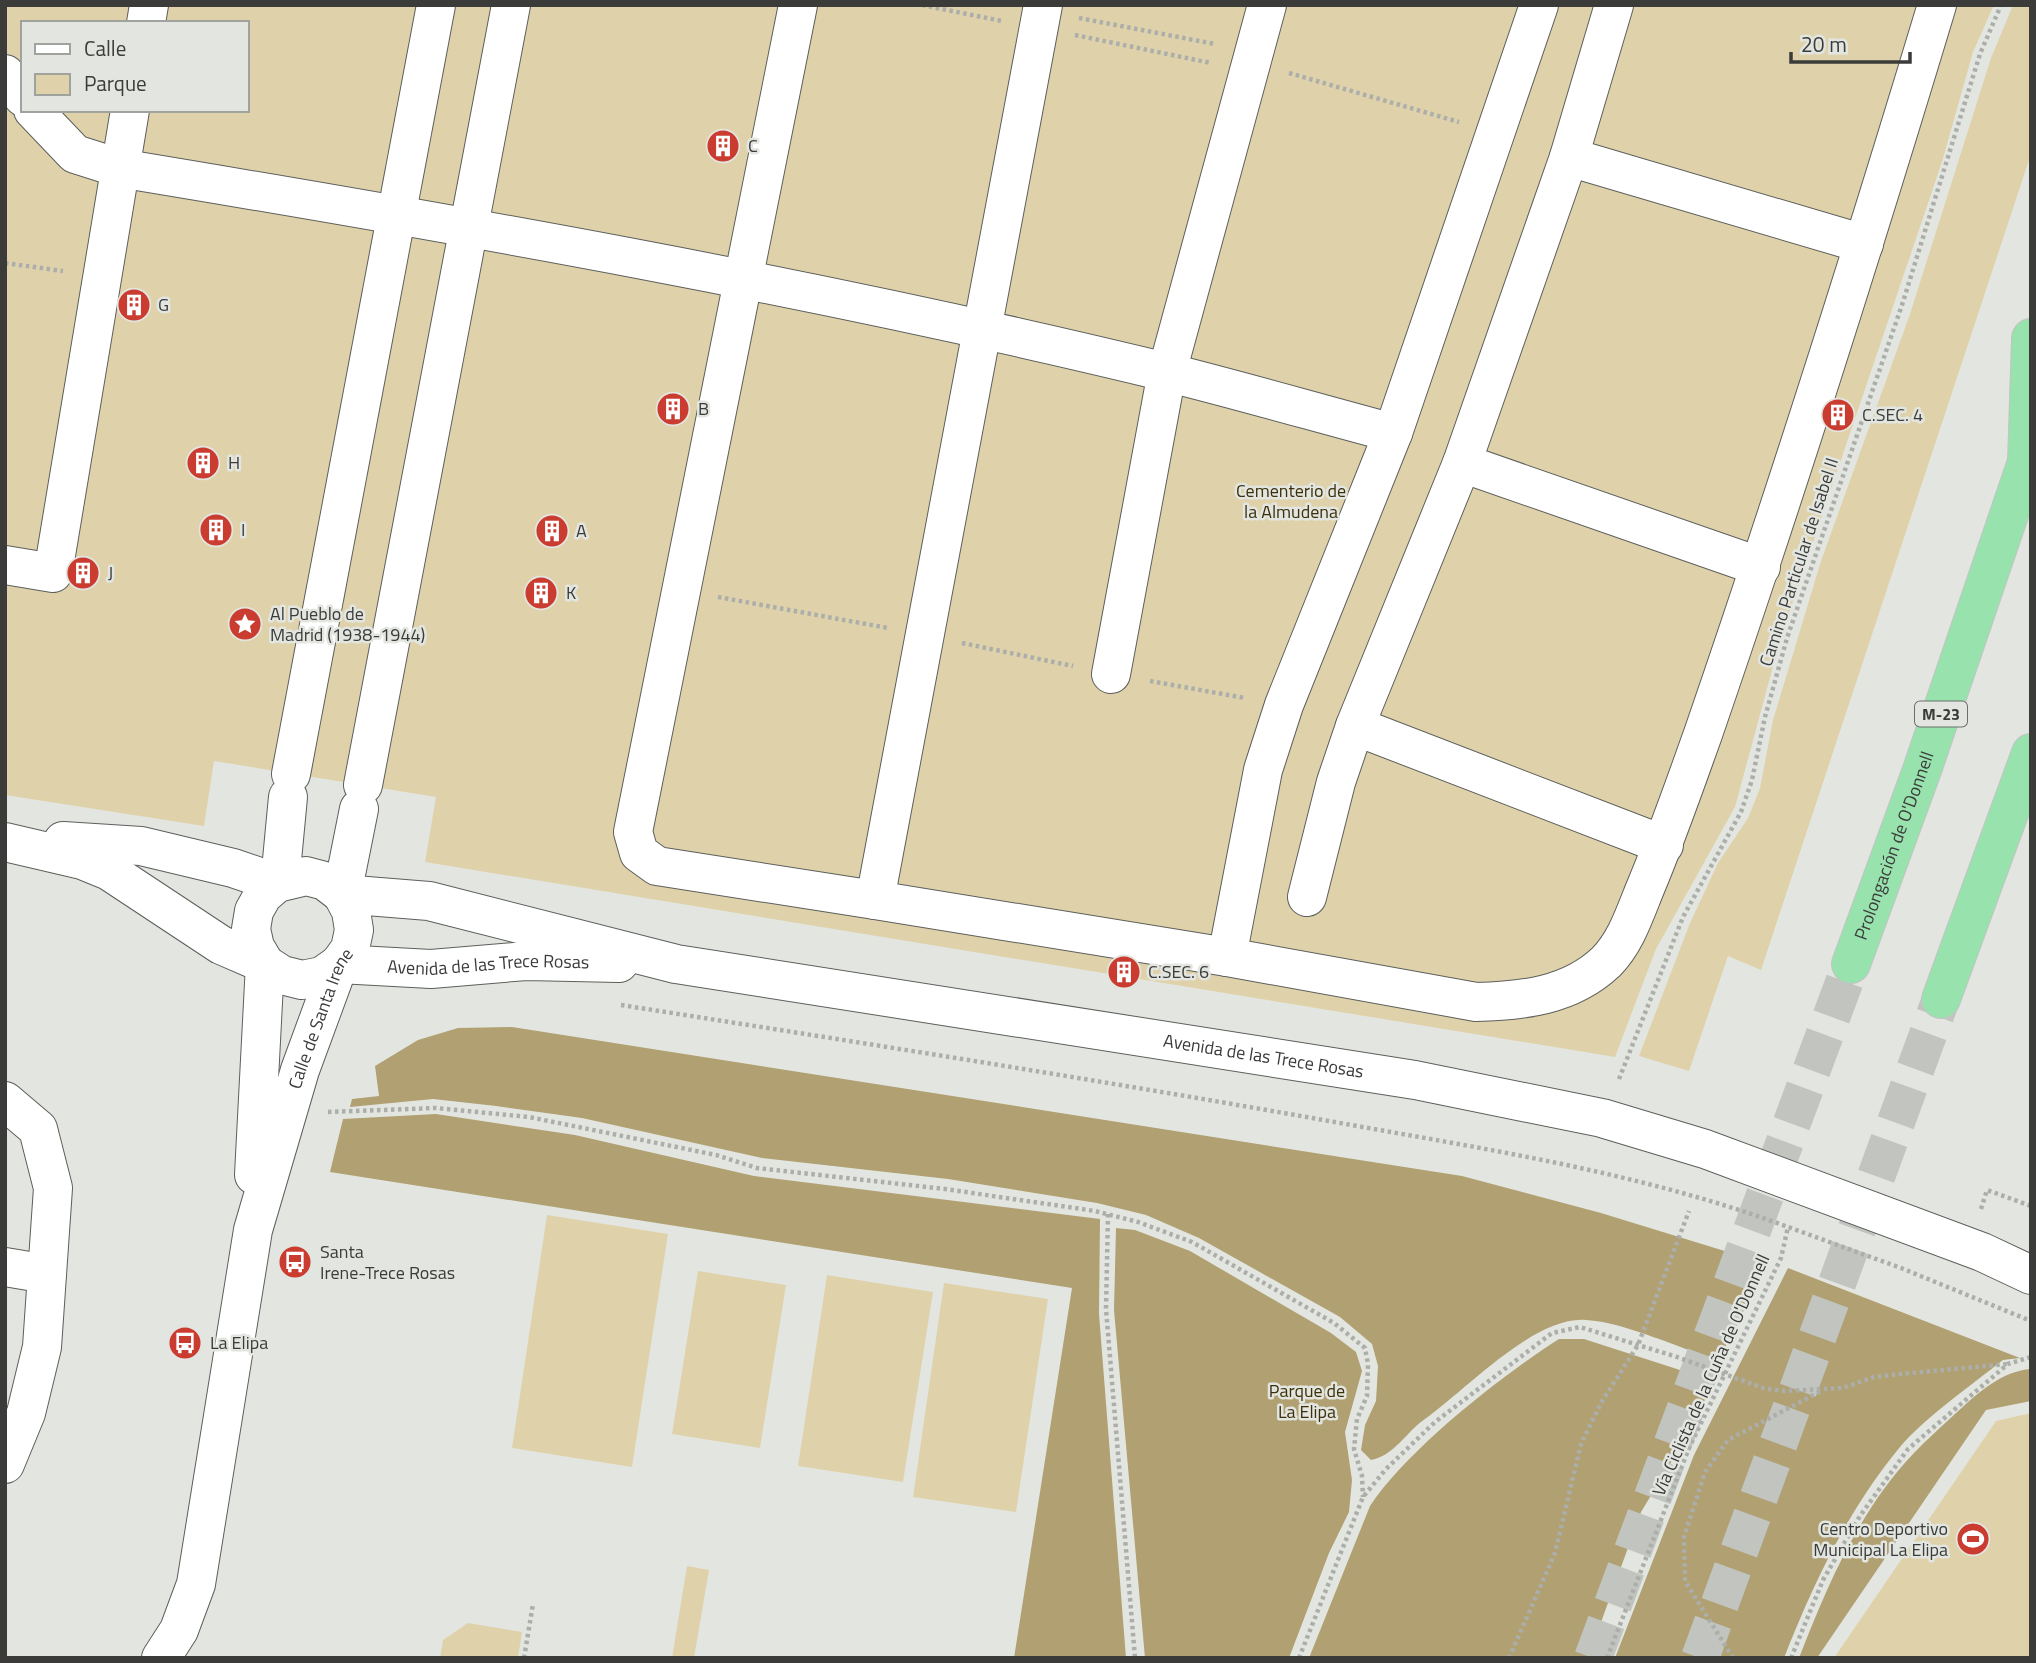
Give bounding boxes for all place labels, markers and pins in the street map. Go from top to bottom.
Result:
building icon: C [704,127,742,165]
place label: C [748,132,758,159]
building icon: G [115,286,153,324]
place label: G [158,291,169,318]
building icon: B [654,390,692,428]
place label: B [698,395,709,422]
building icon: C.SEC. 4 [1819,396,1857,434]
place label: C.SEC. 4 [1862,401,1923,428]
building icon: H [184,444,222,482]
place label: H [228,449,240,476]
building icon: I [197,511,235,549]
building icon: A [533,512,571,550]
place label: I [241,516,245,543]
place label: A [576,517,587,544]
building icon: J [64,554,102,592]
place label: J [108,559,113,586]
building icon: K [522,574,560,612]
place label: K [566,579,576,606]
place label: Al Pueblo de Madrid (1938-1944) [270,600,425,648]
place icon: Al Pueblo de Madrid (1938-1944) [226,605,264,643]
building icon: C.SEC. 6 [1105,953,1143,991]
place label: C.SEC. 6 [1148,958,1209,985]
place label: Santa Irene-Trece Rosas [320,1238,455,1286]
bus stop icon: Santa Irene-Trece Rosas [276,1243,314,1281]
bus stop icon: La Elipa [166,1324,204,1362]
place label: La Elipa [210,1329,268,1356]
place label: Centro Deportivo Municipal La Elipa [1813,1515,1948,1563]
sports icon: Centro Deportivo Municipal La Elipa [1954,1520,1992,1558]

